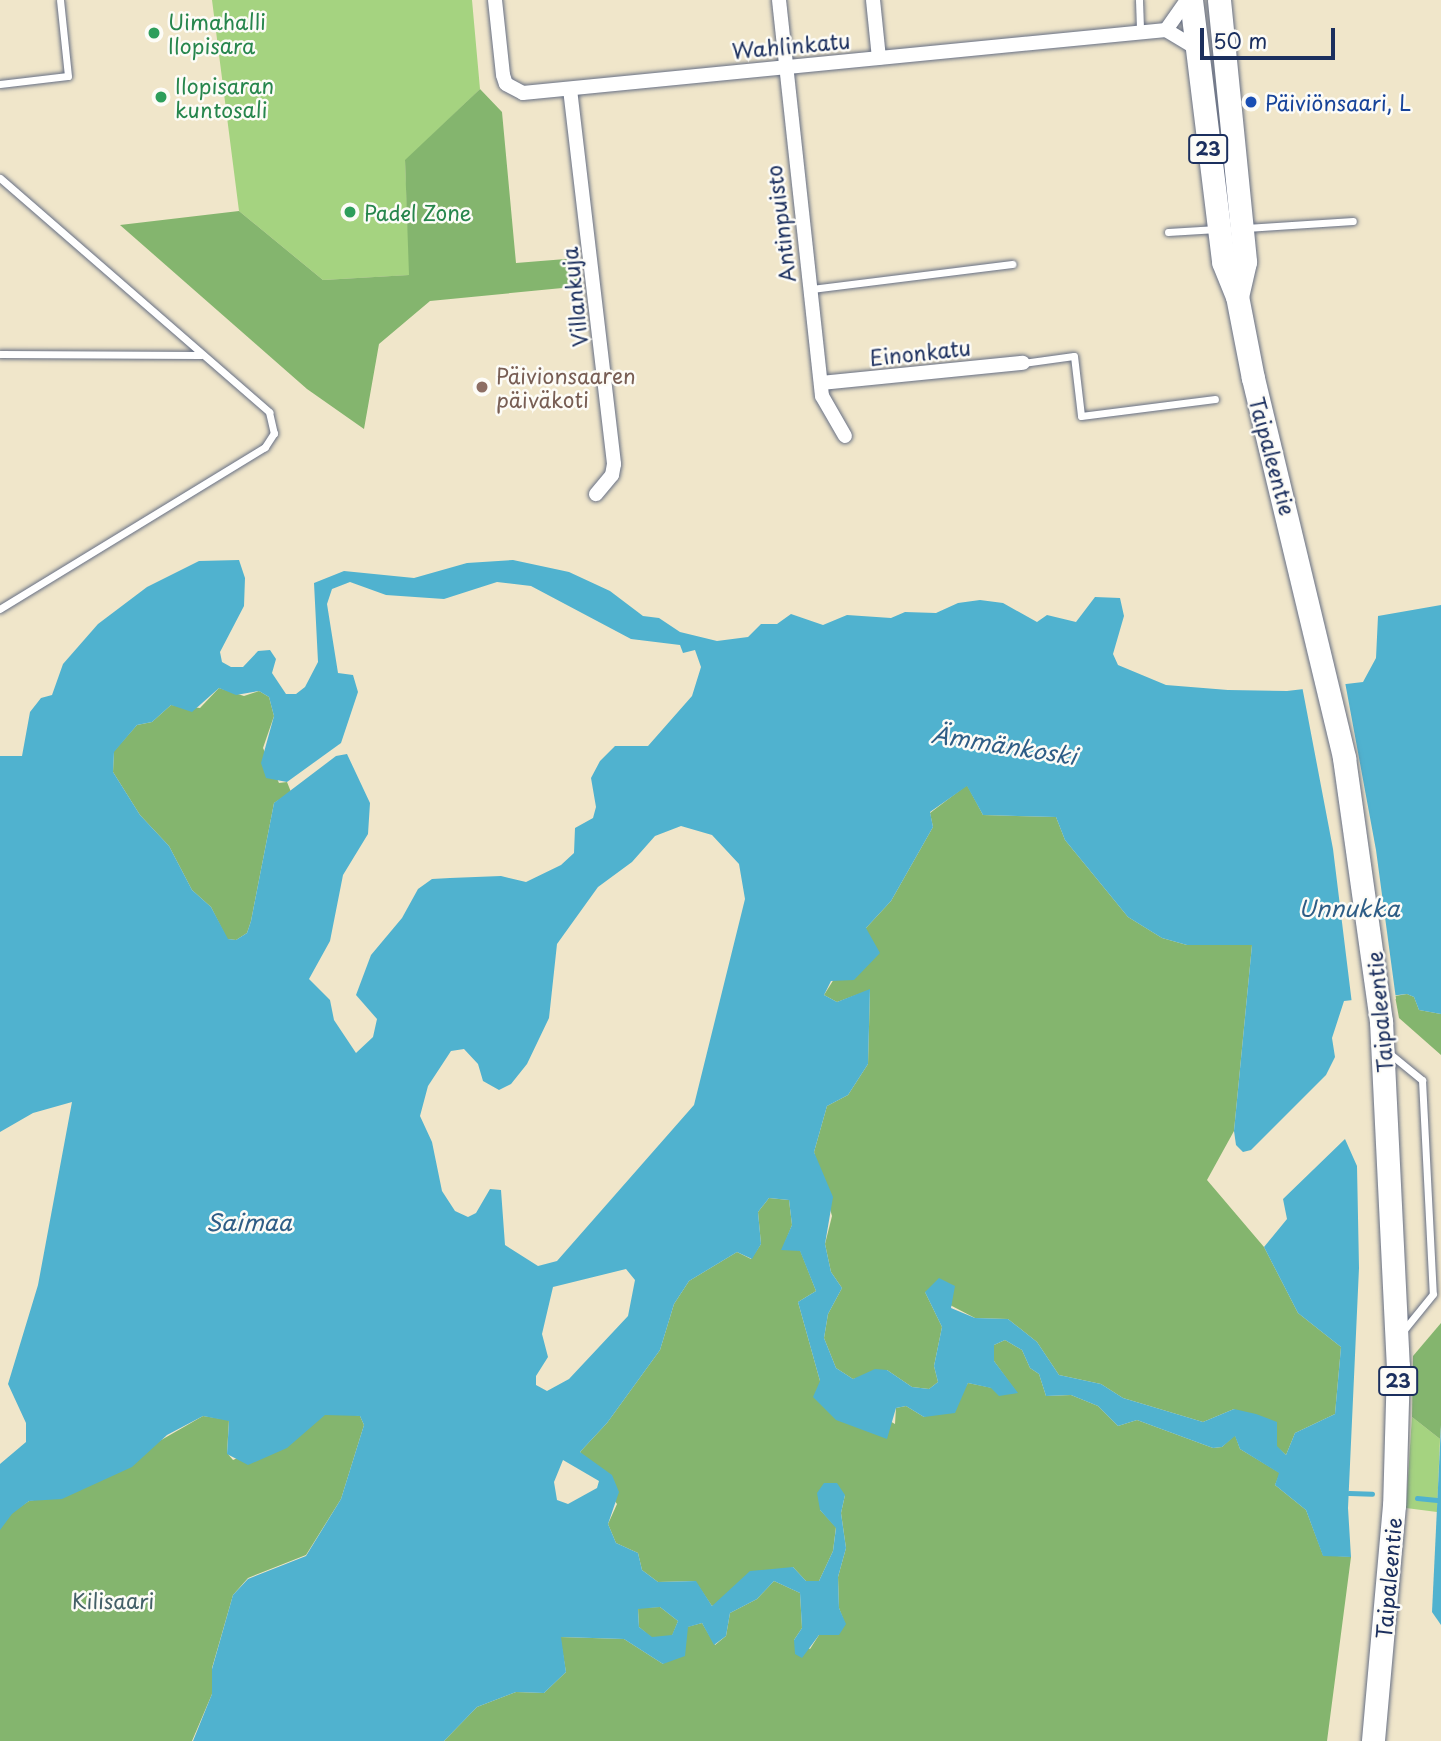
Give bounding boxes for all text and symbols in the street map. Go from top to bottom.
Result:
place label: Uimahalli Ilopisara [168,8,266,58]
scale bar [1203,14,1338,58]
text: 50 m [1213,24,1267,56]
marker: Uimahalli Ilopisara [146,25,162,41]
street label: Wahlinkatu [731,27,851,63]
place label: Ilopisaran kuntosali [175,72,274,122]
marker: Ilopisaran kuntosali [153,89,169,105]
place label: Päiviönsaari, L [1265,89,1411,115]
marker: Päiviönsaari, L [1243,94,1259,110]
road number: 23 [1187,134,1229,164]
street label: Antinpuisto [760,164,800,284]
place label: Padel Zone [364,199,473,225]
marker: Padel Zone [342,204,358,220]
street label: Villankuja [556,246,592,348]
street label: Einonkatu [868,334,972,370]
place label: Päivionsaaren päiväkoti [496,362,636,412]
marker: Päivionsaaren päiväkoti [474,379,490,395]
street label: Taipaleentie [1245,394,1301,518]
water label: Ämmänkoski [930,720,1078,770]
water label: Unnukka [1298,894,1400,922]
street label: Taipaleentie [1361,950,1397,1074]
water label: Saimaa [206,1208,292,1236]
road number: 23 [1377,1366,1419,1396]
street label: Taipaleentie [1370,1516,1406,1640]
park label: Kilisaari [72,1587,154,1613]

